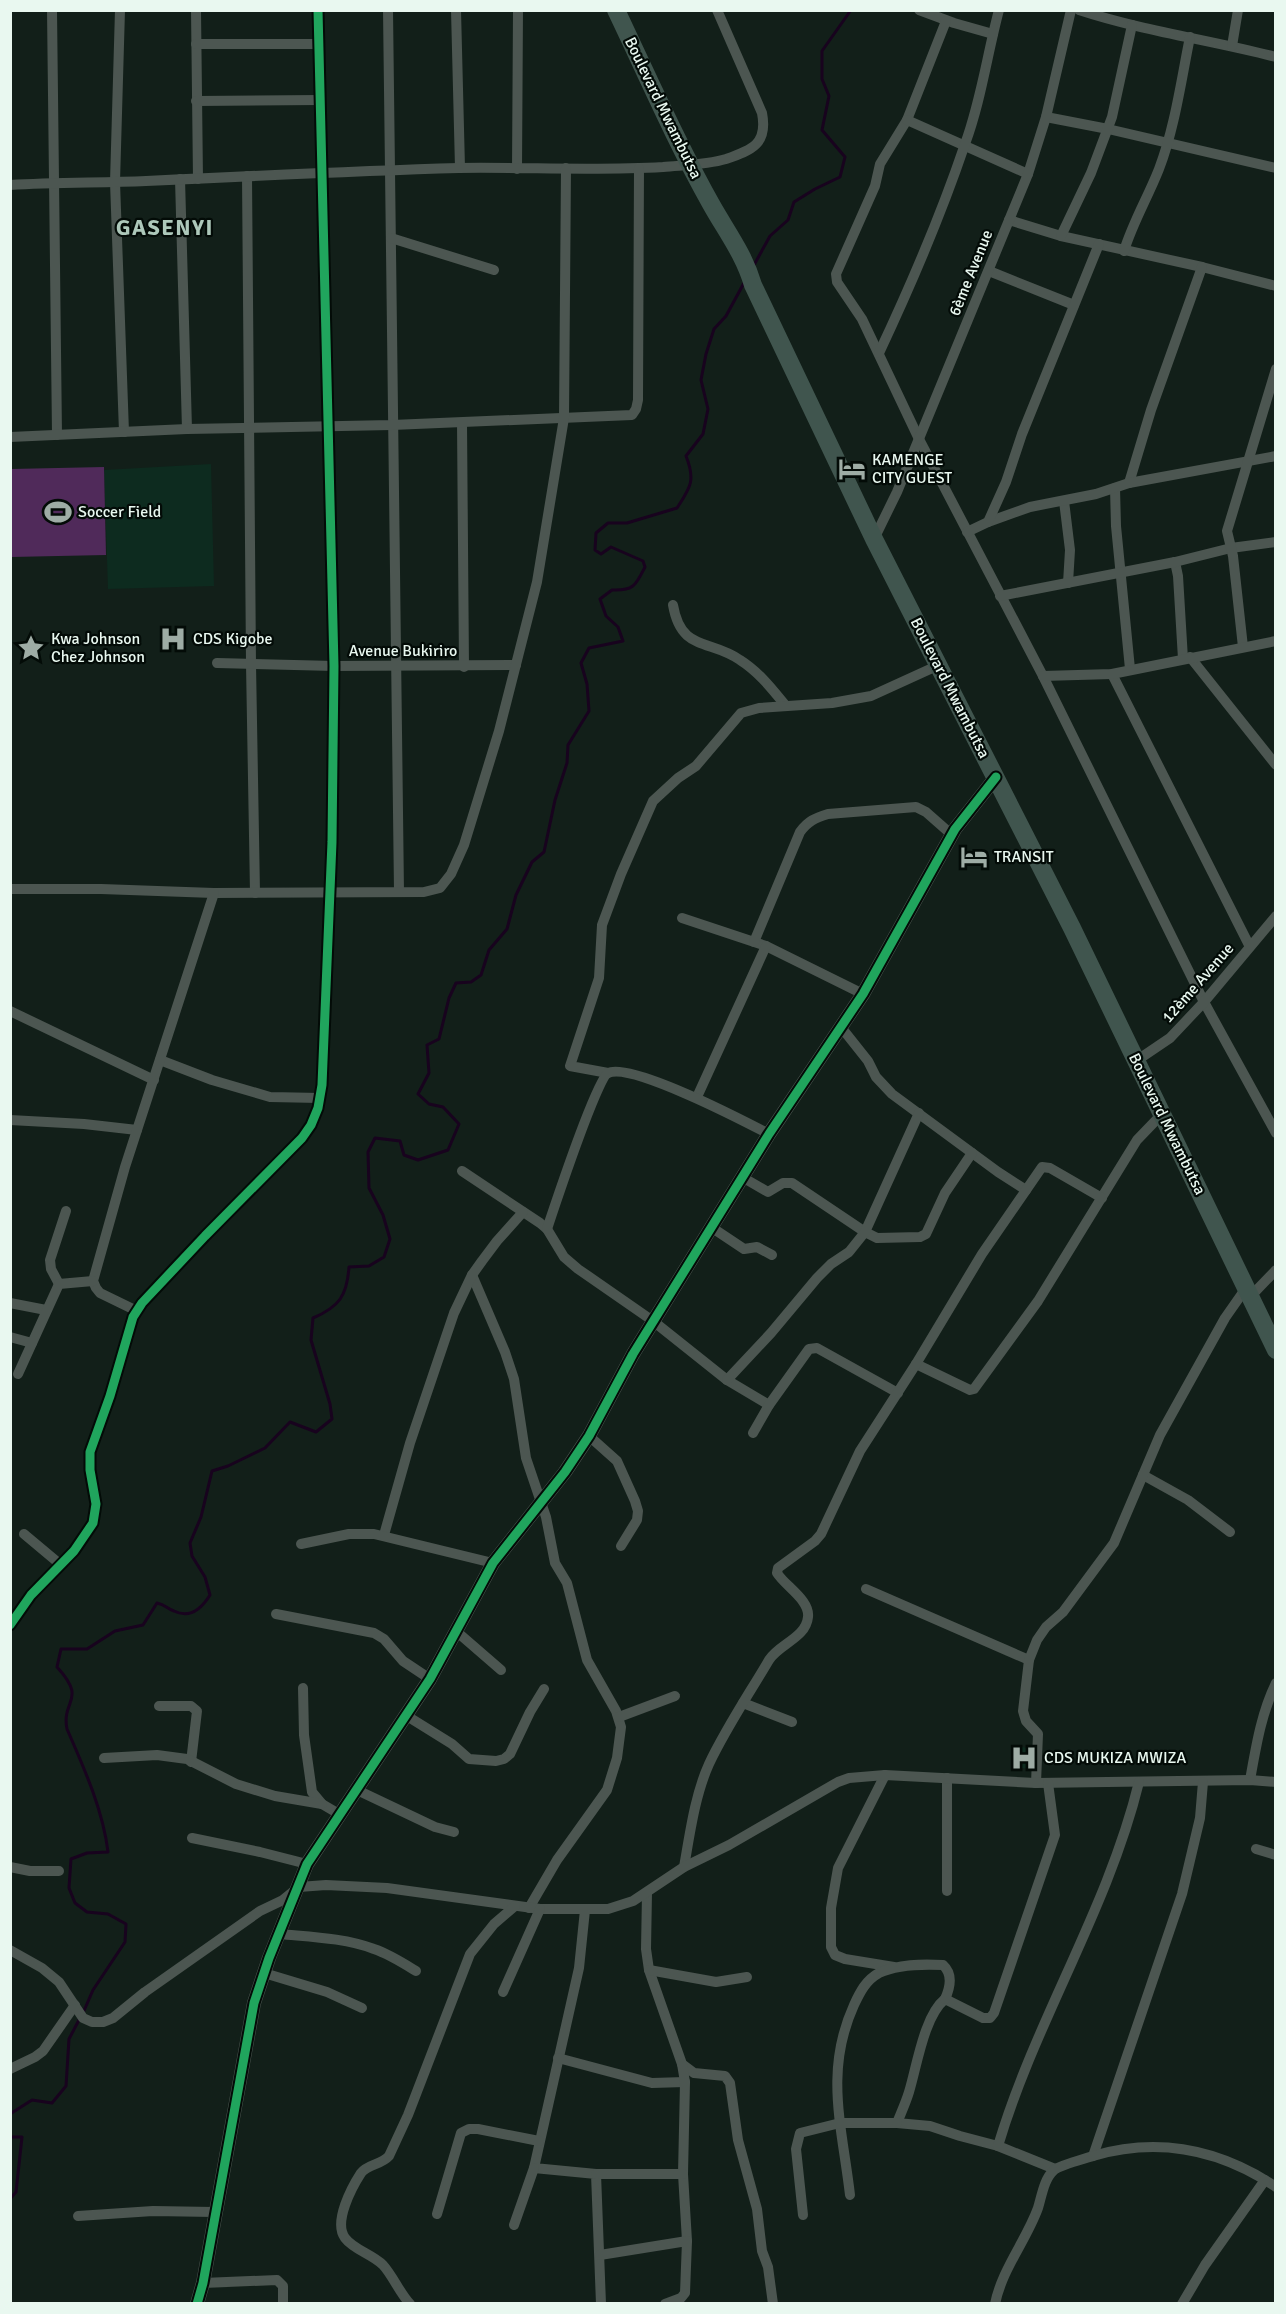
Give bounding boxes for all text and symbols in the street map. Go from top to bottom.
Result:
street label: Boulevard Mwambutsa [620,34,706,182]
district label: GASENYI [116,214,214,241]
street label: 6ème Avenue [945,227,997,319]
place label: KAMENGE CITY GUEST [872,450,952,488]
hotel icon: KAMENGE CITY GUEST [837,454,867,484]
sports icon: Soccer Field [43,497,73,527]
place label: Soccer Field [78,502,161,522]
street label: Boulevard Mwambutsa [906,614,994,762]
hospital icon: CDS Kigobe [158,624,188,654]
place label: Kwa Johnson Chez Johnson [51,629,145,667]
place label: CDS Kigobe [193,629,273,649]
place icon: Kwa Johnson Chez Johnson [16,633,46,663]
street label: Avenue Bukiriro [349,641,457,661]
hotel icon: TRANSIT [959,842,989,872]
place label: TRANSIT [994,847,1054,867]
street label: 12ème Avenue [1158,939,1238,1027]
street label: Boulevard Mwambutsa [1124,1050,1210,1198]
hospital icon: CDS MUKIZA MWIZA [1009,1743,1039,1773]
place label: CDS MUKIZA MWIZA [1044,1748,1187,1768]

